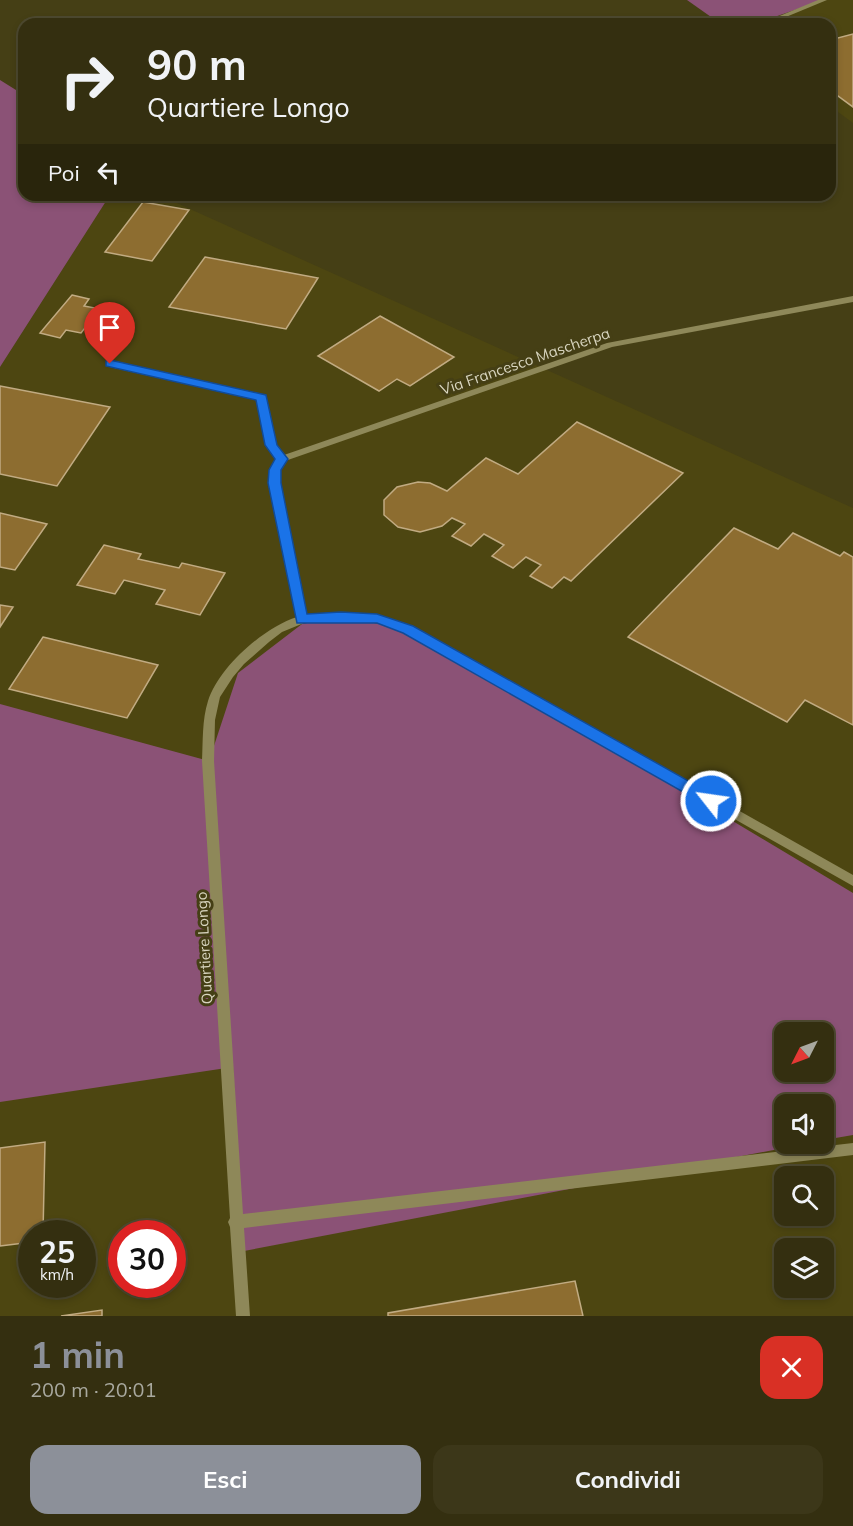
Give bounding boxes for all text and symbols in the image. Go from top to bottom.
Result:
text: 90 m [147,38,247,91]
icon: right [48,42,126,120]
text: Quartiere Longo [147,90,350,124]
icon: left [92,156,125,189]
text: Poi [48,159,80,187]
pin [84,302,135,364]
icon: arrive [93,311,126,344]
street label: Via Francesco Mascherpa [438,323,612,399]
position arrow [679,769,743,833]
street label: Quartiere Longo [192,891,216,1005]
north arrow [774,1022,834,1082]
map controls [774,1022,834,1298]
button: sound [774,1094,834,1154]
button: search [774,1166,834,1226]
speed limit sign: 30 [108,1220,186,1298]
text: 25 [39,1233,75,1271]
button: layers [774,1238,834,1298]
text: km/h [40,1265,74,1284]
text: 1 min [30,1332,125,1377]
button: close [760,1336,823,1399]
text: 200 m · 20:01 [30,1377,156,1402]
button: Esci [30,1445,421,1514]
button: Condividi [433,1445,823,1514]

